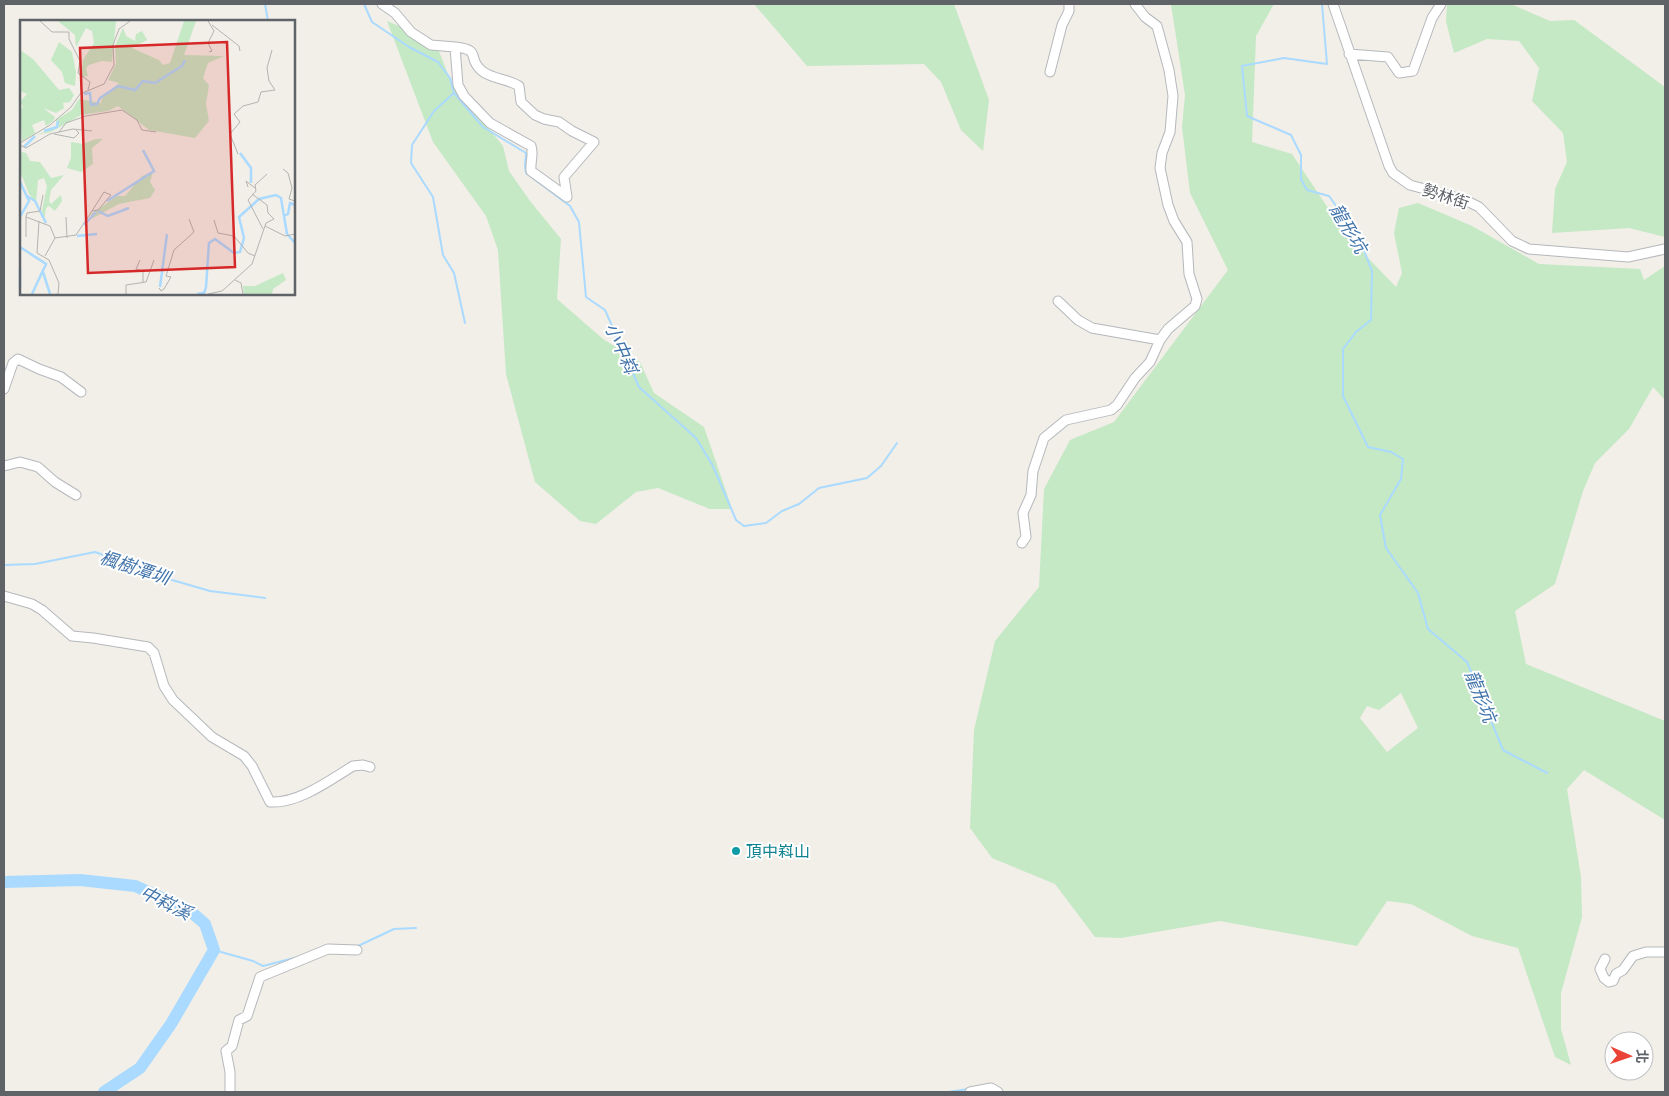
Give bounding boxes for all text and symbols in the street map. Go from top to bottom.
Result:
inset map [20,20,295,295]
street label: 勢林街 [1420,178,1472,214]
water label: 龍形坑 [1325,199,1375,260]
water label: 小中嵙 [600,318,645,379]
water label: 楓樹潭圳 [97,544,176,590]
water label: 龍形坑 [1460,666,1503,728]
place label: 頂中嵙山 [746,840,810,862]
marker: 頂中嵙山 [730,845,742,857]
water label: 中嵙溪 [136,879,198,926]
north arrow [1604,1031,1654,1081]
text: 北 [1633,1049,1652,1064]

